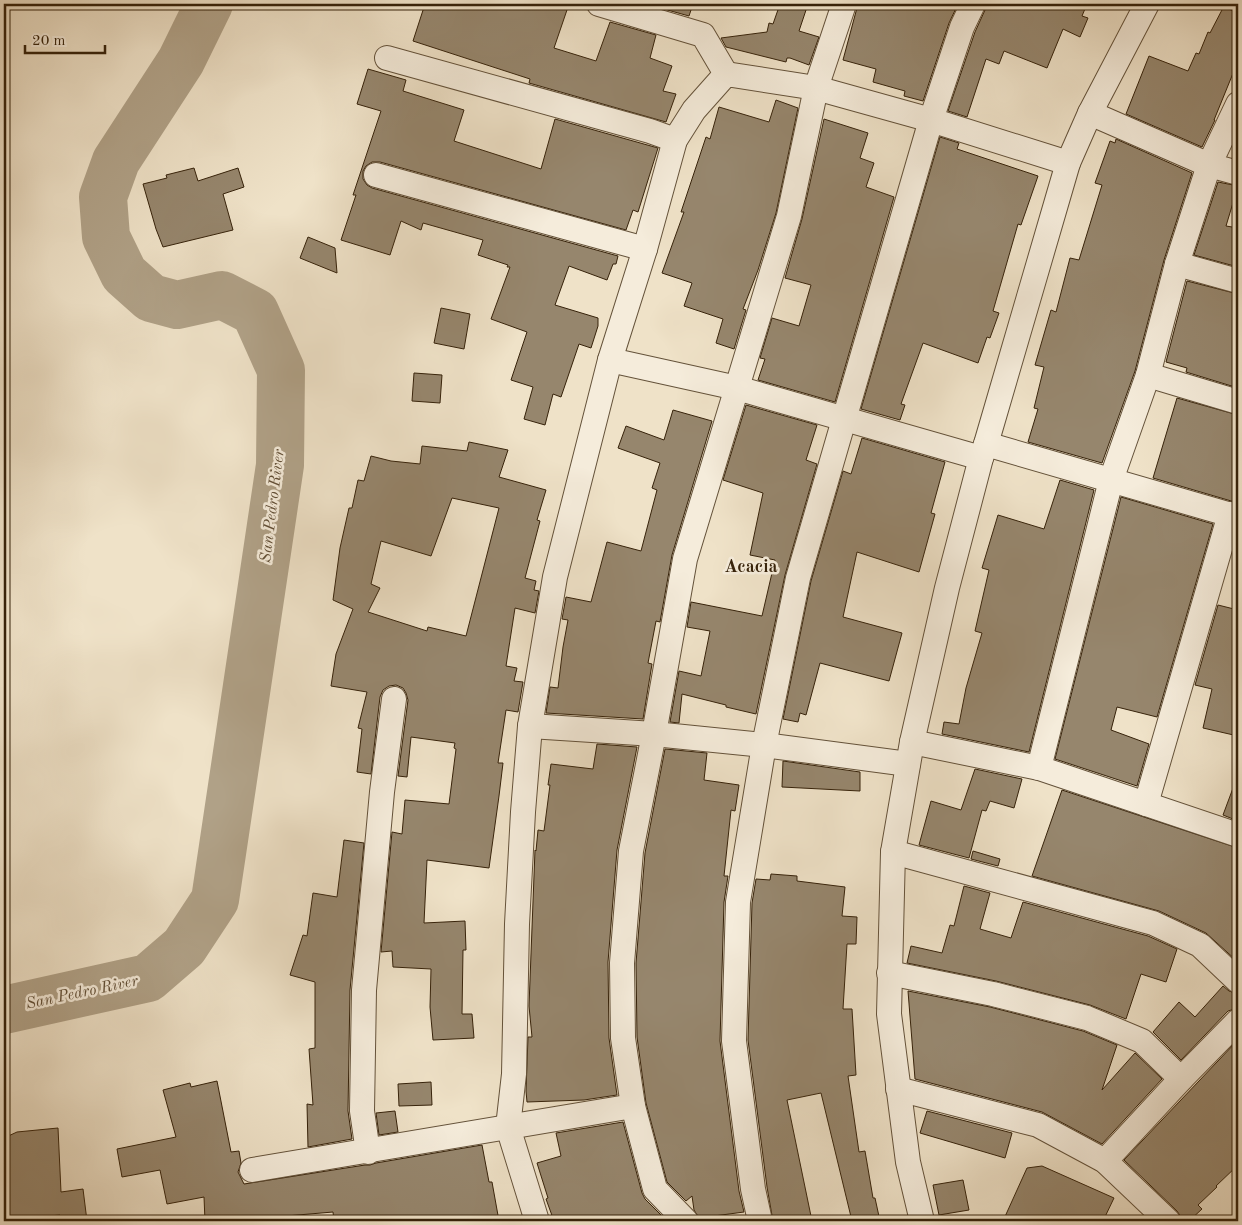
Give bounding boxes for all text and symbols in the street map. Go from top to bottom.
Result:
scale bar [25,22,105,54]
text: 20 m [32,34,66,49]
water label: San Pedro River [258,447,288,564]
district label: Acacia [724,558,778,576]
water label: San Pedro River [24,973,141,1013]

